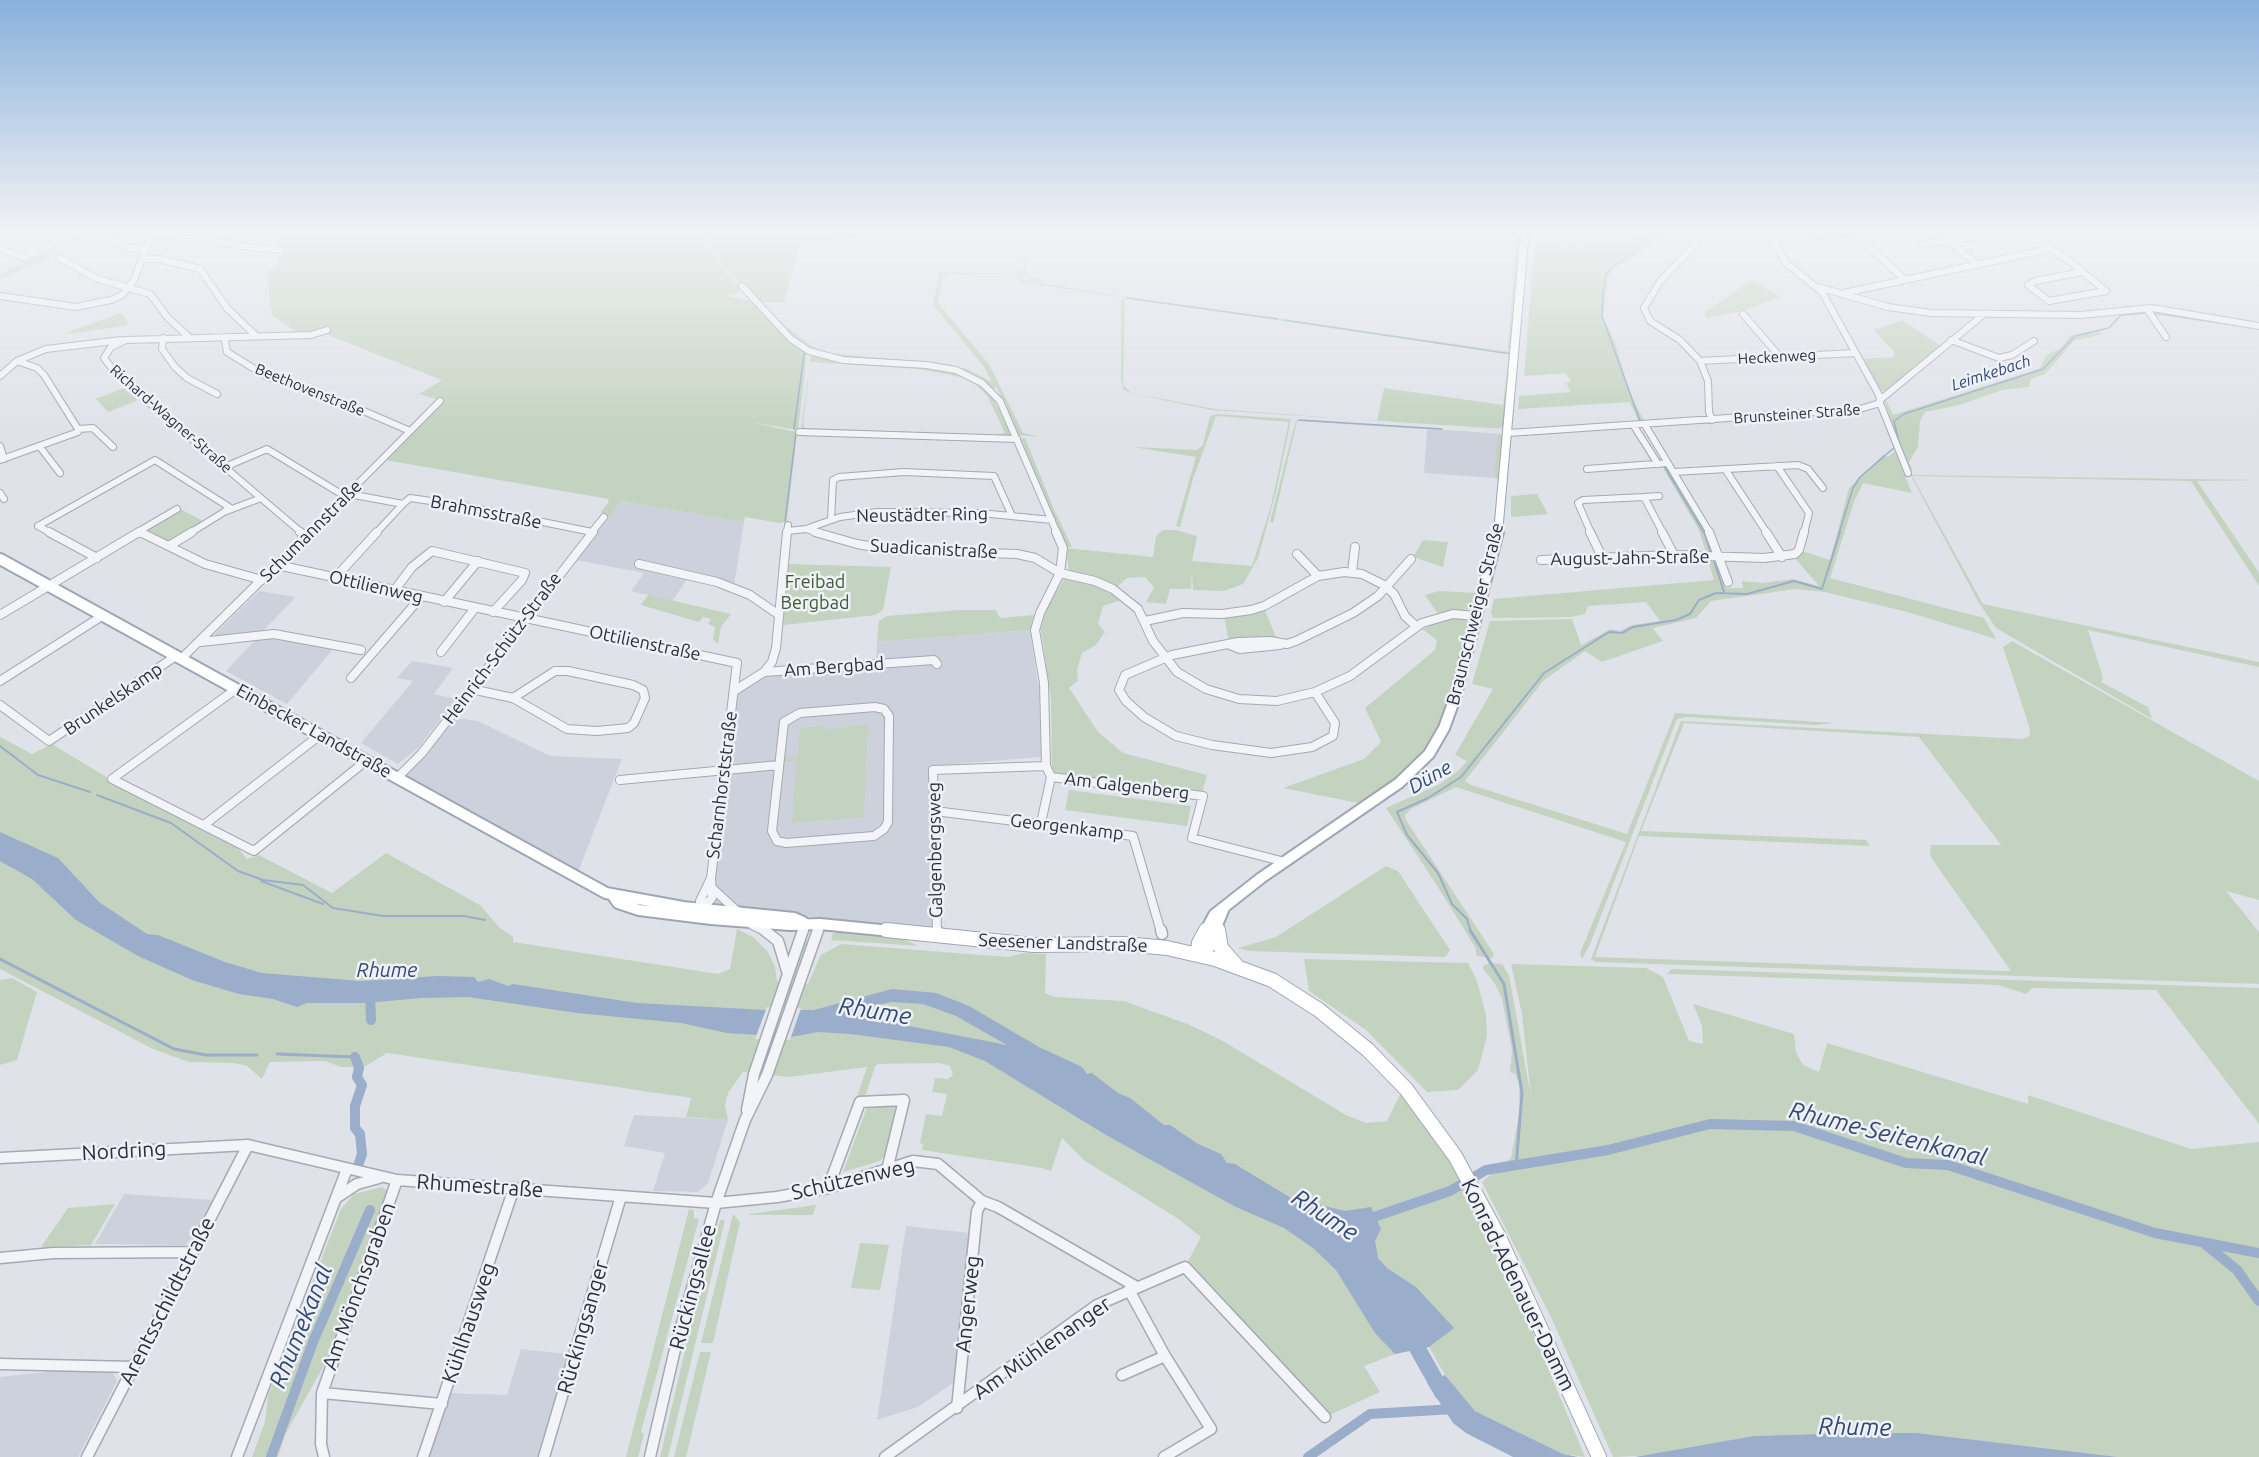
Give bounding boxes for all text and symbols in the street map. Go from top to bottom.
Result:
street label: Heckenweg [1737,346,1817,368]
water label: Leimkebach [1949,351,2033,395]
street label: Beethovenstraße [253,360,367,420]
street label: Richard-Wagner-Straße [106,361,236,477]
street label: Brunsteiner Straße [1733,401,1861,427]
street label: Schumannstraße [255,475,367,587]
street label: Brahmsstraße [429,491,543,533]
street label: Neustädter Ring [856,503,988,527]
street label: Braunschweiger Straße [1442,521,1508,707]
street label: Suadicanistraße [870,535,998,563]
street label: August-Jahn-Straße [1550,546,1710,570]
street label: Ottilienweg [327,566,425,608]
street label: Heinrich-Schütz-Straße [438,568,566,728]
park label: Freibad Bergbad [781,571,849,614]
street label: Ottilienstraße [587,621,703,665]
street label: Am Bergbad [783,653,885,681]
street label: Brunkelskamp [60,658,166,740]
street label: Einbecker Landstraße [233,679,395,783]
street label: Scharnhorststraße [702,710,742,860]
water label: Düne [1404,755,1456,799]
street label: Am Galgenberg [1063,768,1191,804]
street label: Galgenbergsweg [923,782,947,918]
street label: Georgenkamp [1009,809,1125,845]
street label: Seesener Landstraße [978,929,1148,957]
water label: Rhume [357,958,417,982]
water label: Rhume [837,991,913,1031]
water label: Rhume-Seitenkanal [1786,1096,1990,1172]
street label: Nordring [81,1136,167,1166]
street label: Schützenweg [789,1153,917,1205]
street label: Rhumestraße [416,1169,544,1203]
street label: Konrad-Adenauer-Damm [1456,1175,1580,1395]
water label: Rhume [1287,1183,1363,1247]
street label: Am Mönchsgraben [317,1199,401,1373]
street label: Arentsschildtstraße [114,1213,220,1389]
street label: Rückingsallee [664,1222,722,1352]
street label: Angerweg [950,1254,986,1354]
street label: Rückingsanger [552,1257,614,1397]
street label: Kühlhausweg [437,1259,501,1387]
water label: Rhumekanal [263,1260,339,1392]
street label: Am Mühlenanger [968,1291,1116,1405]
water label: Rhume [1818,1412,1892,1442]

